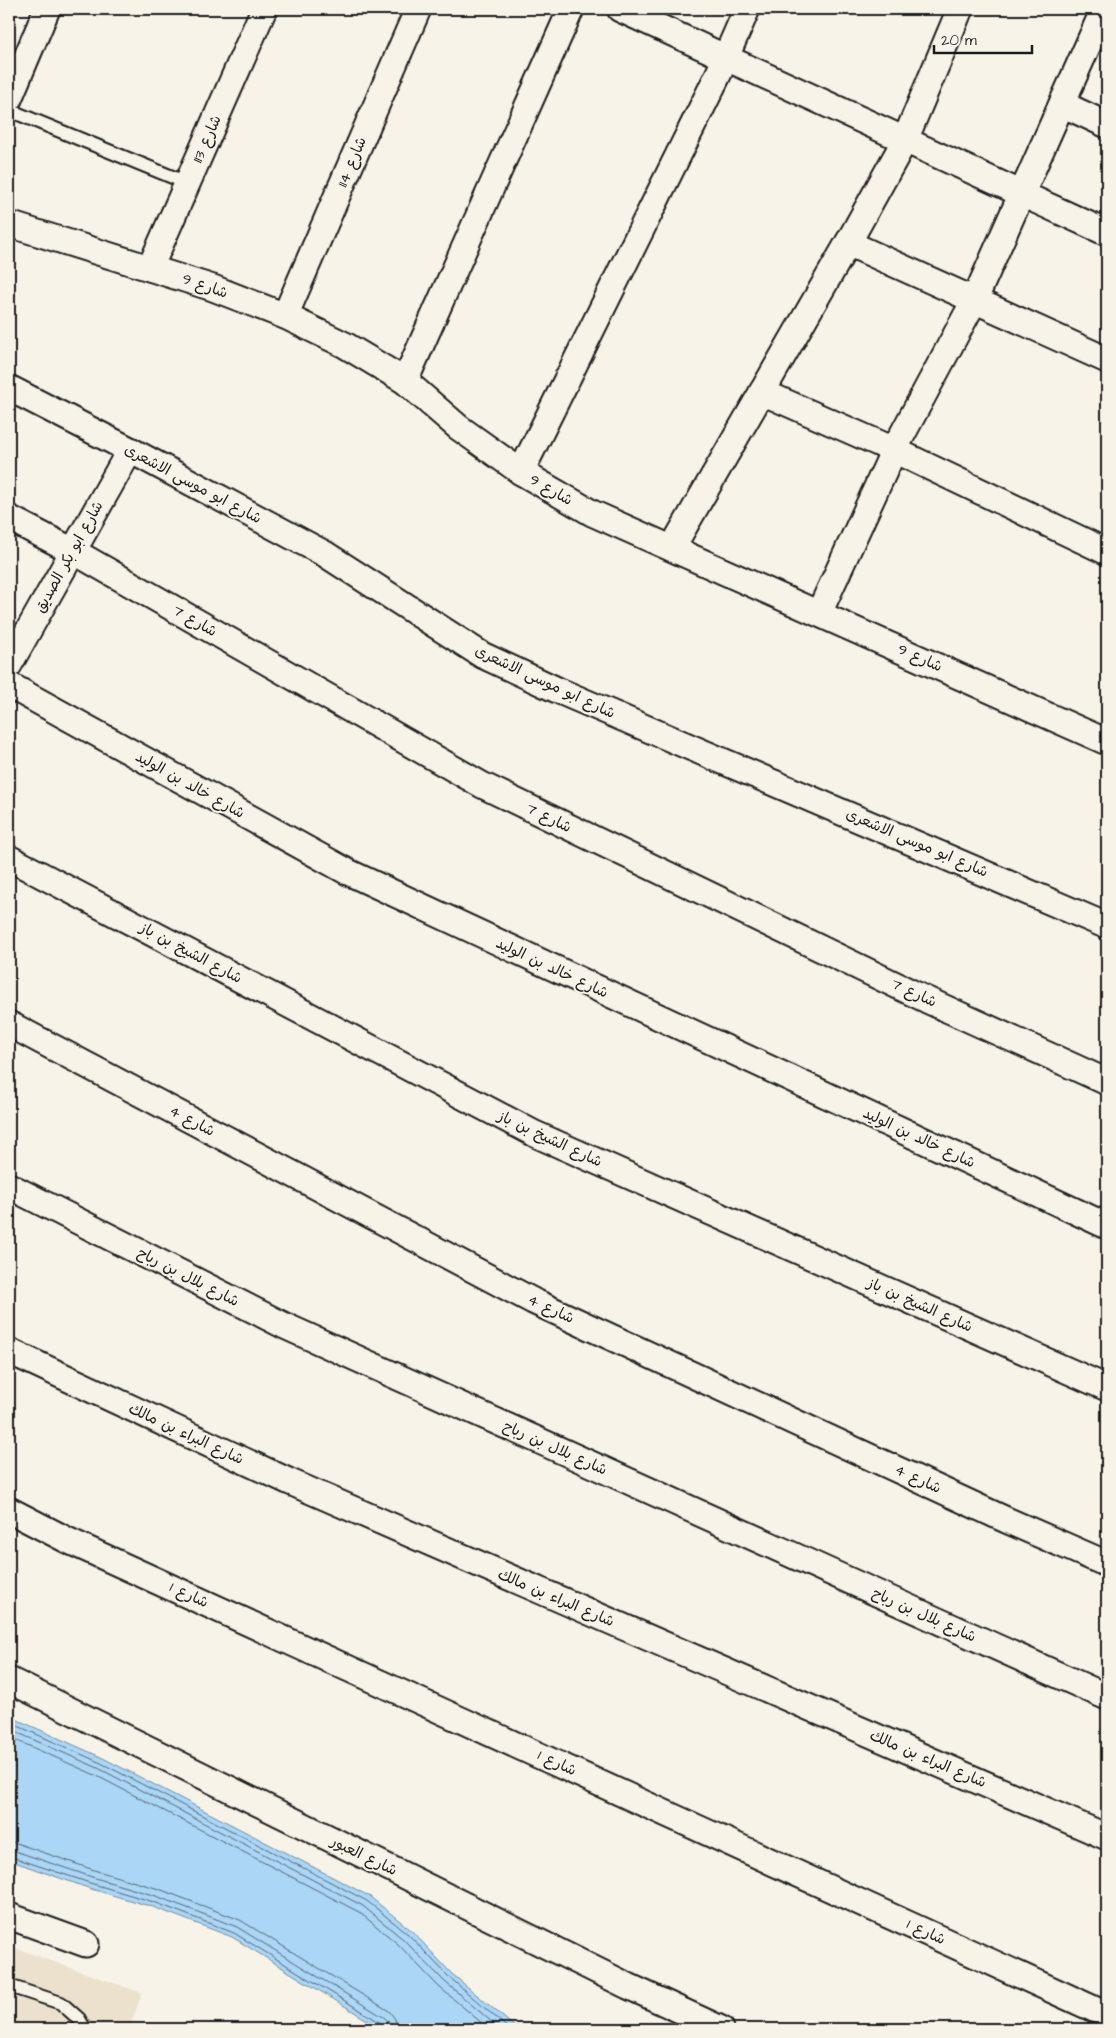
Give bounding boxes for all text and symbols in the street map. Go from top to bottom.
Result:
scale bar [934,22,1031,54]
text: 20 m [941,30,977,51]
street label: شارع 113 [187,112,227,166]
street label: شارع 114 [332,134,372,190]
street label: شارع 9 [179,268,231,304]
street label: شارع ابو موسى الاشعرى [121,439,265,529]
street label: شارع 9 [525,469,577,511]
street label: شارع ابو بكر الصديق [30,497,108,617]
street label: شارع 7 [169,600,221,642]
street label: شارع 9 [894,639,946,677]
street label: شارع ابو موسى الاشعرى [471,640,619,724]
street label: شارع خالد بن الوليد [132,746,248,824]
street label: شارع 7 [523,798,575,838]
street label: شارع ابو موسى الاشعرى [843,804,991,882]
street label: شارع الشيخ بن باز [135,917,246,989]
street label: شارع خالد بن الوليد [492,933,612,1003]
street label: شارع 7 [888,973,940,1013]
street label: شارع 4 [166,1100,218,1142]
street label: شارع خالد بن الوليد [859,1103,979,1173]
street label: شارع الشيخ بن باز [493,1105,606,1172]
street label: شارع بلال بن رباح [133,1242,243,1312]
street label: شارع الشيخ بن باز [863,1272,976,1338]
street label: شارع 4 [524,1289,578,1329]
street label: شارع البراء بن مالك [125,1398,247,1470]
street label: شارع بلال بن رباح [500,1416,610,1480]
street label: شارع 4 [891,1459,945,1499]
street label: شارع البراء بن مالك [494,1564,618,1632]
street label: شارع 1 [166,1577,212,1613]
street label: شارع بلال بن رباح [869,1583,979,1647]
street label: شارع البراء بن مالك [866,1725,990,1793]
street label: شارع 1 [534,1745,580,1781]
street label: شارع العبور [326,1830,401,1881]
street label: شارع 1 [903,1914,949,1950]

